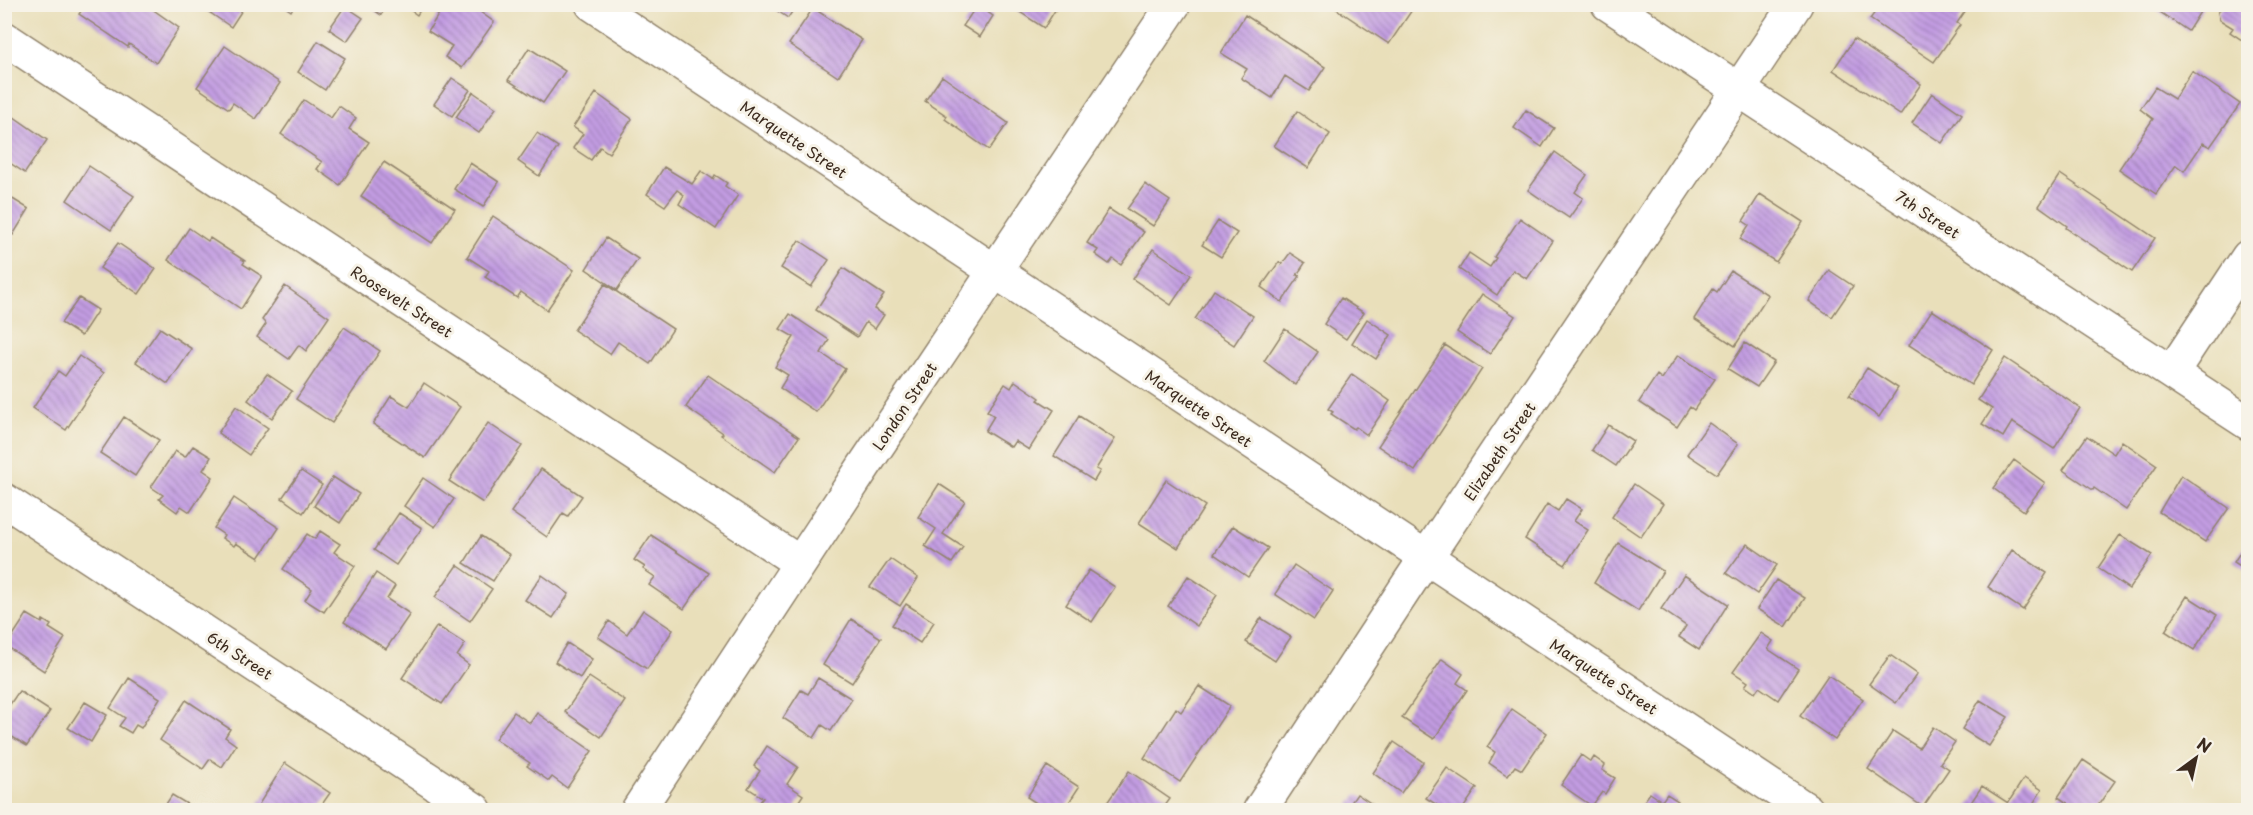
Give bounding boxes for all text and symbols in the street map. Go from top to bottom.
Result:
street label: Marquette Street [736,95,852,183]
street label: 7th Street [1891,185,1965,243]
street label: Roosevelt Street [347,259,457,343]
street label: London Street [866,357,942,455]
street label: Marquette Street [1141,364,1257,452]
street label: Elizabeth Street [1458,397,1540,505]
street label: 6th Street [203,625,277,685]
street label: Marquette Street [1546,632,1662,720]
north arrow [2166,728,2226,788]
text: N [2193,731,2217,758]

